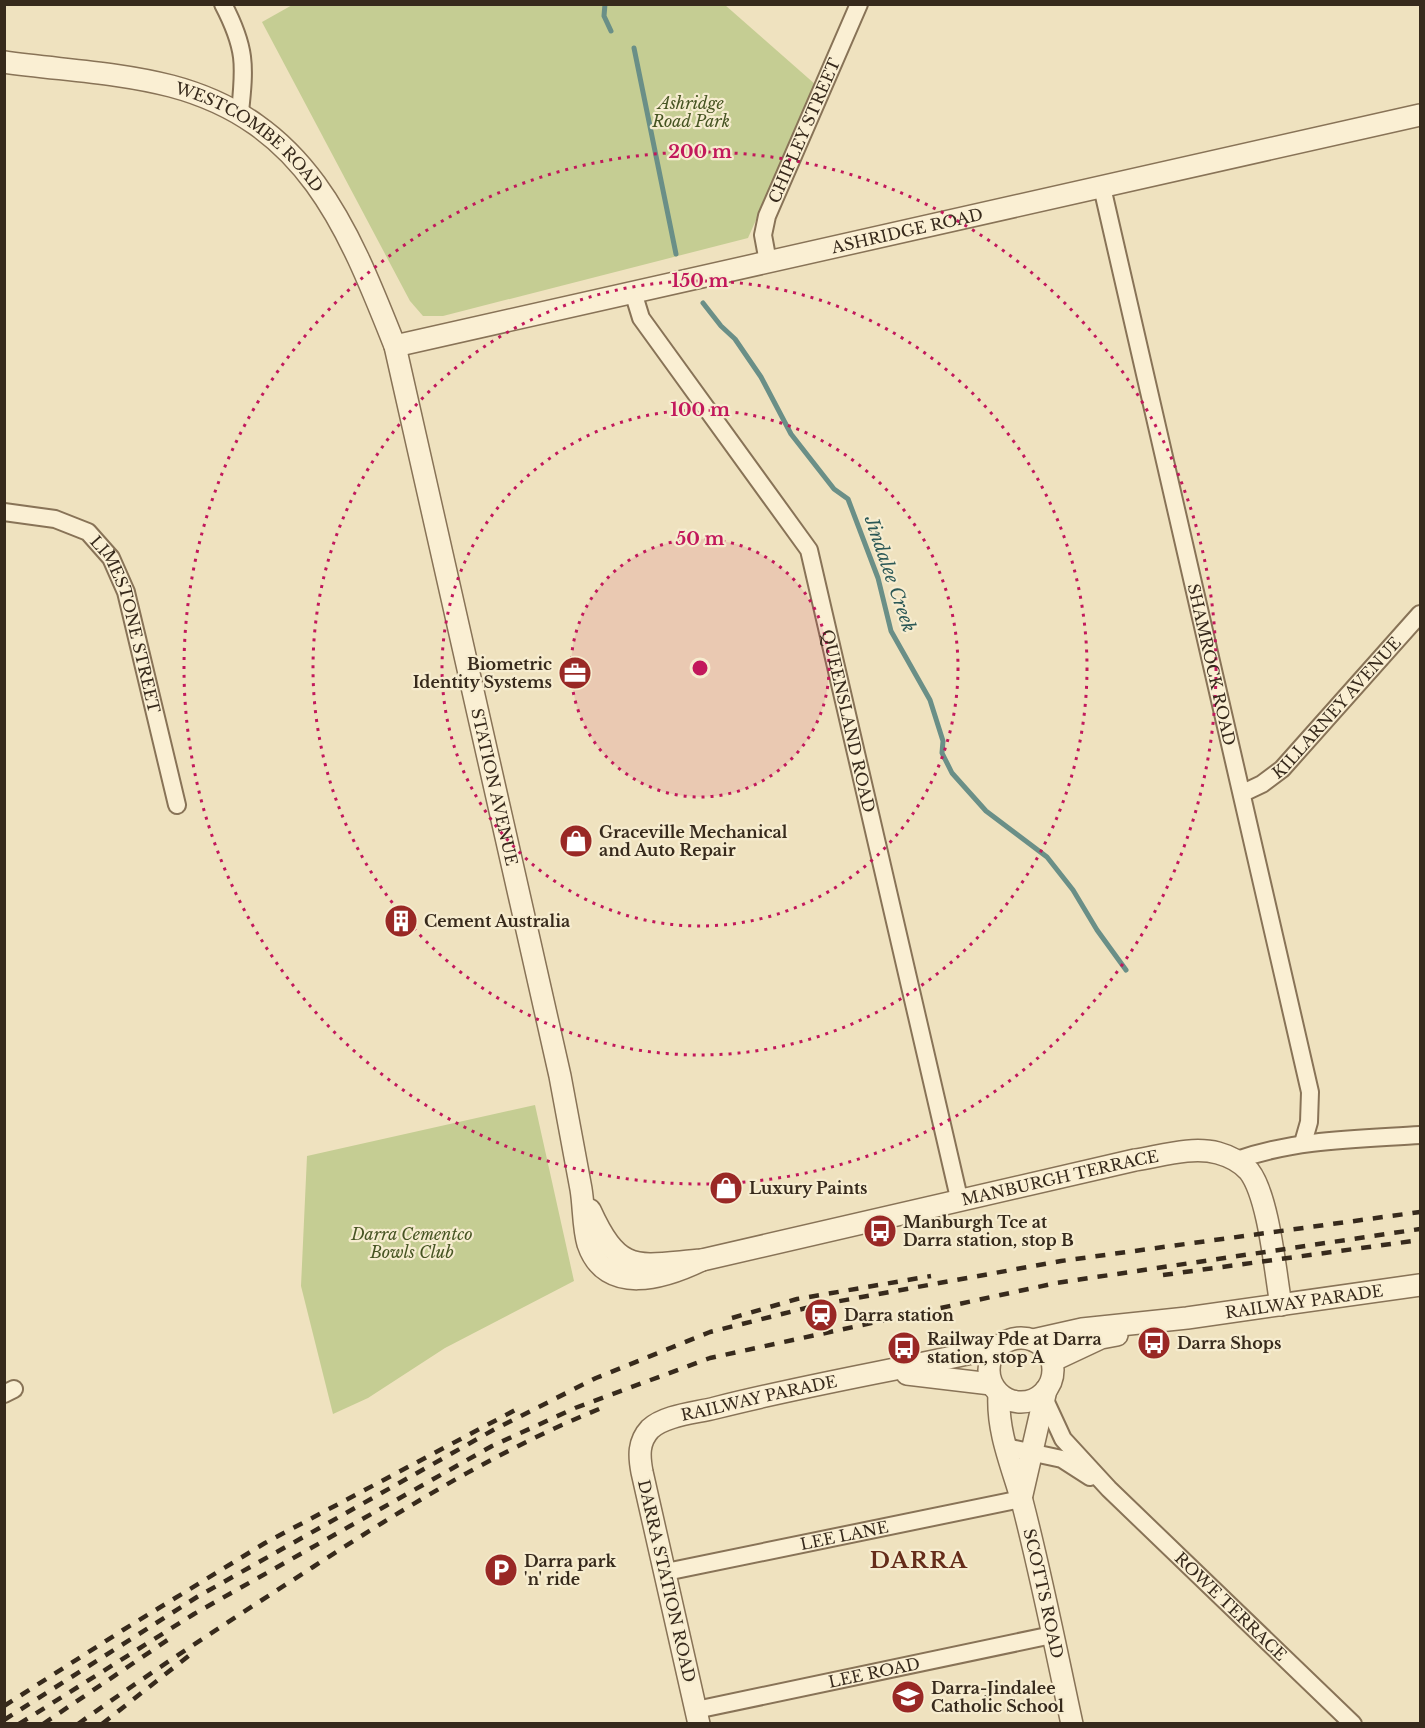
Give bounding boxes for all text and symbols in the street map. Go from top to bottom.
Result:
street label: CHIPLEY STREET [764,55,844,206]
street label: WESTCOMBE ROAD [172,77,328,196]
park label: Ashridge Road Park [651,93,730,131]
text: 200 m [668,141,732,163]
street label: ASHRIDGE ROAD [829,204,985,258]
text: 150 m [672,270,729,292]
text: 100 m [670,399,730,421]
water label: Jindalee Creek [859,512,920,635]
text: 50 m [676,528,725,550]
street label: LIMESTONE STREET [86,532,165,715]
street label: SHAMROCK ROAD [1183,582,1240,747]
street label: QUEENSLAND ROAD [818,627,879,814]
street label: KILLARNEY AVENUE [1268,633,1405,783]
place label: Biometric Identity Systems [413,654,552,692]
office icon: Biometric Identity Systems [557,655,593,691]
centre of rings [690,658,710,678]
street label: STATION AVENUE [467,706,522,868]
place label: Graceville Mechanical and Auto Repair [599,822,788,860]
shop icon: Graceville Mechanical and Auto Repair [558,823,594,859]
building icon: Cement Australia [383,903,419,939]
place label: Cement Australia [424,911,570,931]
street label: MANBURGH TERRACE [959,1146,1160,1210]
shop icon: Luxury Paints [708,1170,744,1206]
place label: Luxury Paints [749,1178,868,1198]
place label: Manburgh Tce at Darra station, stop B [903,1212,1074,1250]
bus stop icon: Manburgh Tce at Darra station, stop B [862,1213,898,1249]
park label: Darra Cementco Bowls Club [350,1224,473,1262]
street label: RAILWAY PARADE [1224,1280,1384,1322]
station icon: Darra station [803,1297,839,1333]
place label: Darra station [844,1305,954,1325]
bus stop icon: Darra Shops [1136,1325,1172,1361]
place label: Railway Pde at Darra station, stop A [927,1329,1102,1367]
bus stop icon: Railway Pde at Darra station, stop A [886,1330,922,1366]
place label: Darra Shops [1177,1333,1281,1353]
street label: RAILWAY PARADE [679,1371,839,1425]
street label: DARRA STATION ROAD [634,1478,700,1684]
street label: LEE LANE [798,1517,890,1554]
street label: SCOTTS ROAD [1019,1526,1068,1660]
district label: DARRA [870,1547,968,1574]
street label: ROWE TERRACE [1171,1548,1291,1665]
place label: Darra park 'n' ride [524,1551,616,1589]
parking icon: Darra park 'n' ride [483,1552,519,1588]
street label: LEE ROAD [827,1653,922,1692]
place label: Darra-Jindalee Catholic School [931,1678,1064,1716]
school or university icon: Darra-Jindalee Catholic School [890,1679,926,1715]

